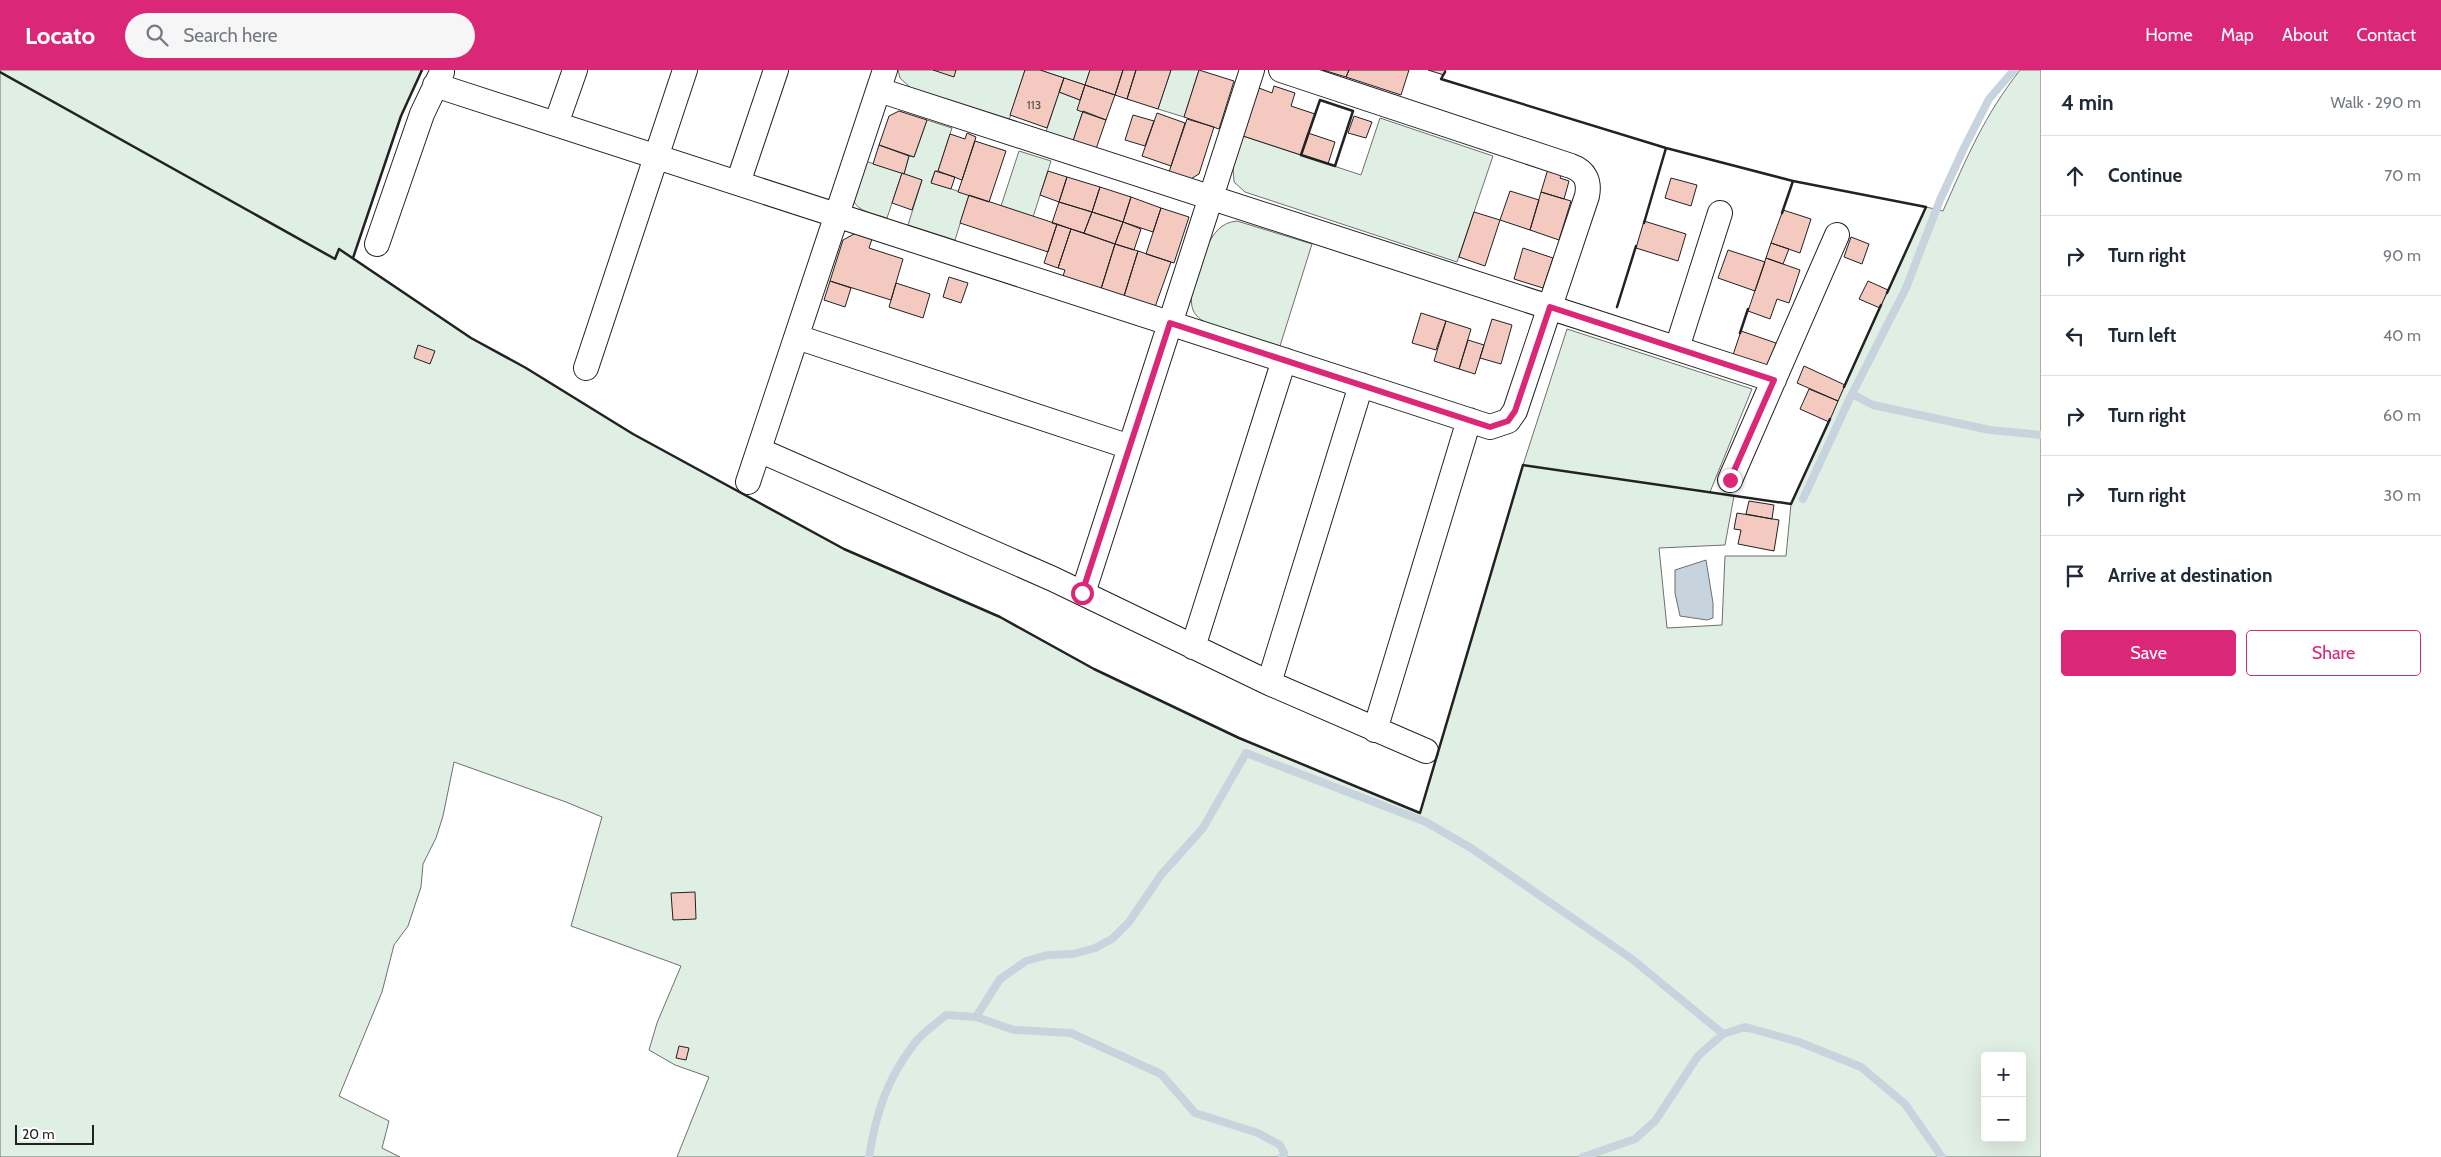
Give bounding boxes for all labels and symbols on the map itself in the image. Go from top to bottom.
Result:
house number: 113 [1027,97,1041,112]
route end [1719,469,1742,492]
route start [1071,582,1094,605]
scale bar [15,1122,94,1145]

